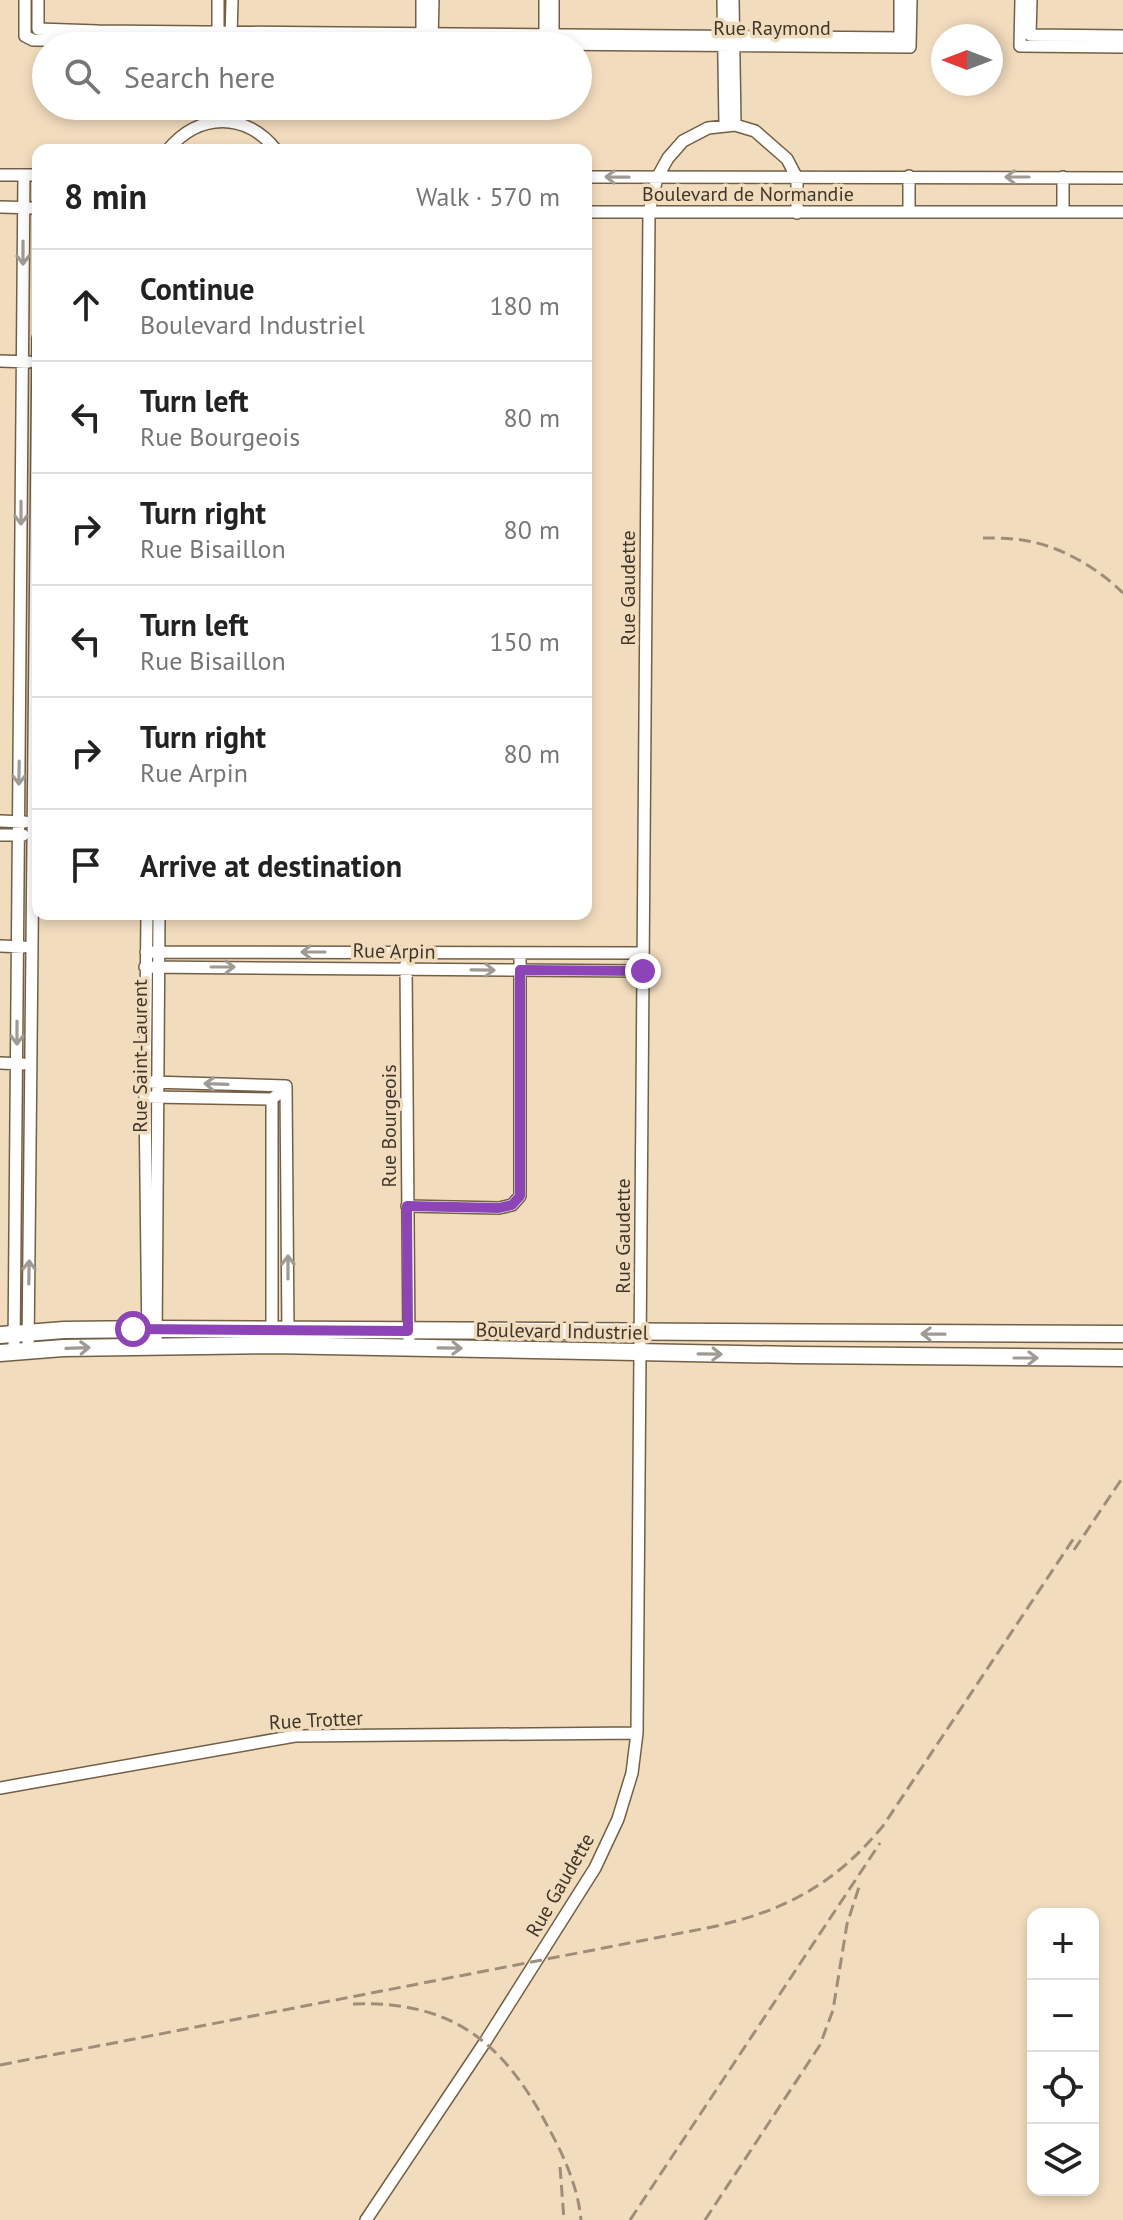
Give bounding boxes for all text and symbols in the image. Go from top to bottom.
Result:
street label: Rue Raymond [713,15,831,41]
north arrow [931,24,1003,96]
search box [32,32,592,120]
icon: search [60,54,104,98]
text: Search here [124,57,275,96]
one-way arrow [604,169,631,185]
one-way arrow [1004,169,1031,185]
text: 8 min [64,174,147,218]
text: Walk · 570 m [416,180,560,213]
street label: Boulevard de Normandie [642,181,854,207]
one-way arrow [15,239,31,266]
text: Continue [140,269,254,308]
icon: ahead [64,283,108,327]
text: 180 m [489,289,560,322]
text: Boulevard Industriel [140,308,365,341]
text: Turn left [140,381,248,420]
icon: left [64,395,108,439]
text: 80 m [504,401,560,434]
text: Rue Bourgeois [140,420,300,453]
text: Turn right [140,493,266,532]
one-way arrow [13,499,29,526]
icon: right [64,507,108,551]
text: 80 m [504,513,560,546]
street label: Rue Gaudette [615,530,641,646]
text: Rue Bisaillon [140,532,286,565]
text: Turn left [140,605,248,644]
icon: left [64,619,108,663]
text: 150 m [489,625,560,658]
text: Rue Bisaillon [140,644,286,677]
text: Turn right [140,717,266,756]
icon: right [64,731,108,775]
text: 80 m [504,737,560,770]
text: Rue Arpin [140,756,248,789]
one-way arrow [11,759,27,786]
icon: arrive [64,843,108,887]
text: Arrive at destination [140,846,402,885]
street label: Rue Arpin [352,937,436,965]
one-way arrow [300,944,327,960]
route end [625,953,661,989]
one-way arrow [209,960,236,975]
one-way arrow [469,962,496,978]
street label: Rue Saint-Laurent [127,979,153,1133]
one-way arrow [9,1019,25,1046]
street label: Rue Bourgeois [376,1064,402,1188]
one-way arrow [203,1077,230,1092]
street label: Rue Gaudette [610,1178,636,1294]
one-way arrow [280,1254,296,1281]
one-way arrow [21,1259,37,1286]
route start [115,1311,151,1347]
street label: Boulevard Industriel [475,1316,649,1346]
one-way arrow [920,1326,947,1342]
one-way arrow [64,1340,91,1355]
one-way arrow [436,1340,463,1356]
one-way arrow [696,1346,723,1362]
one-way arrow [1012,1350,1039,1365]
street label: Rue Trotter [268,1705,364,1735]
street label: Rue Gaudette [520,1829,600,1941]
map controls [1027,1908,1099,2196]
button: + [1027,1908,1099,1980]
button: − [1027,1980,1099,2052]
button: locate [1027,2052,1099,2124]
button: layers [1027,2124,1099,2196]

